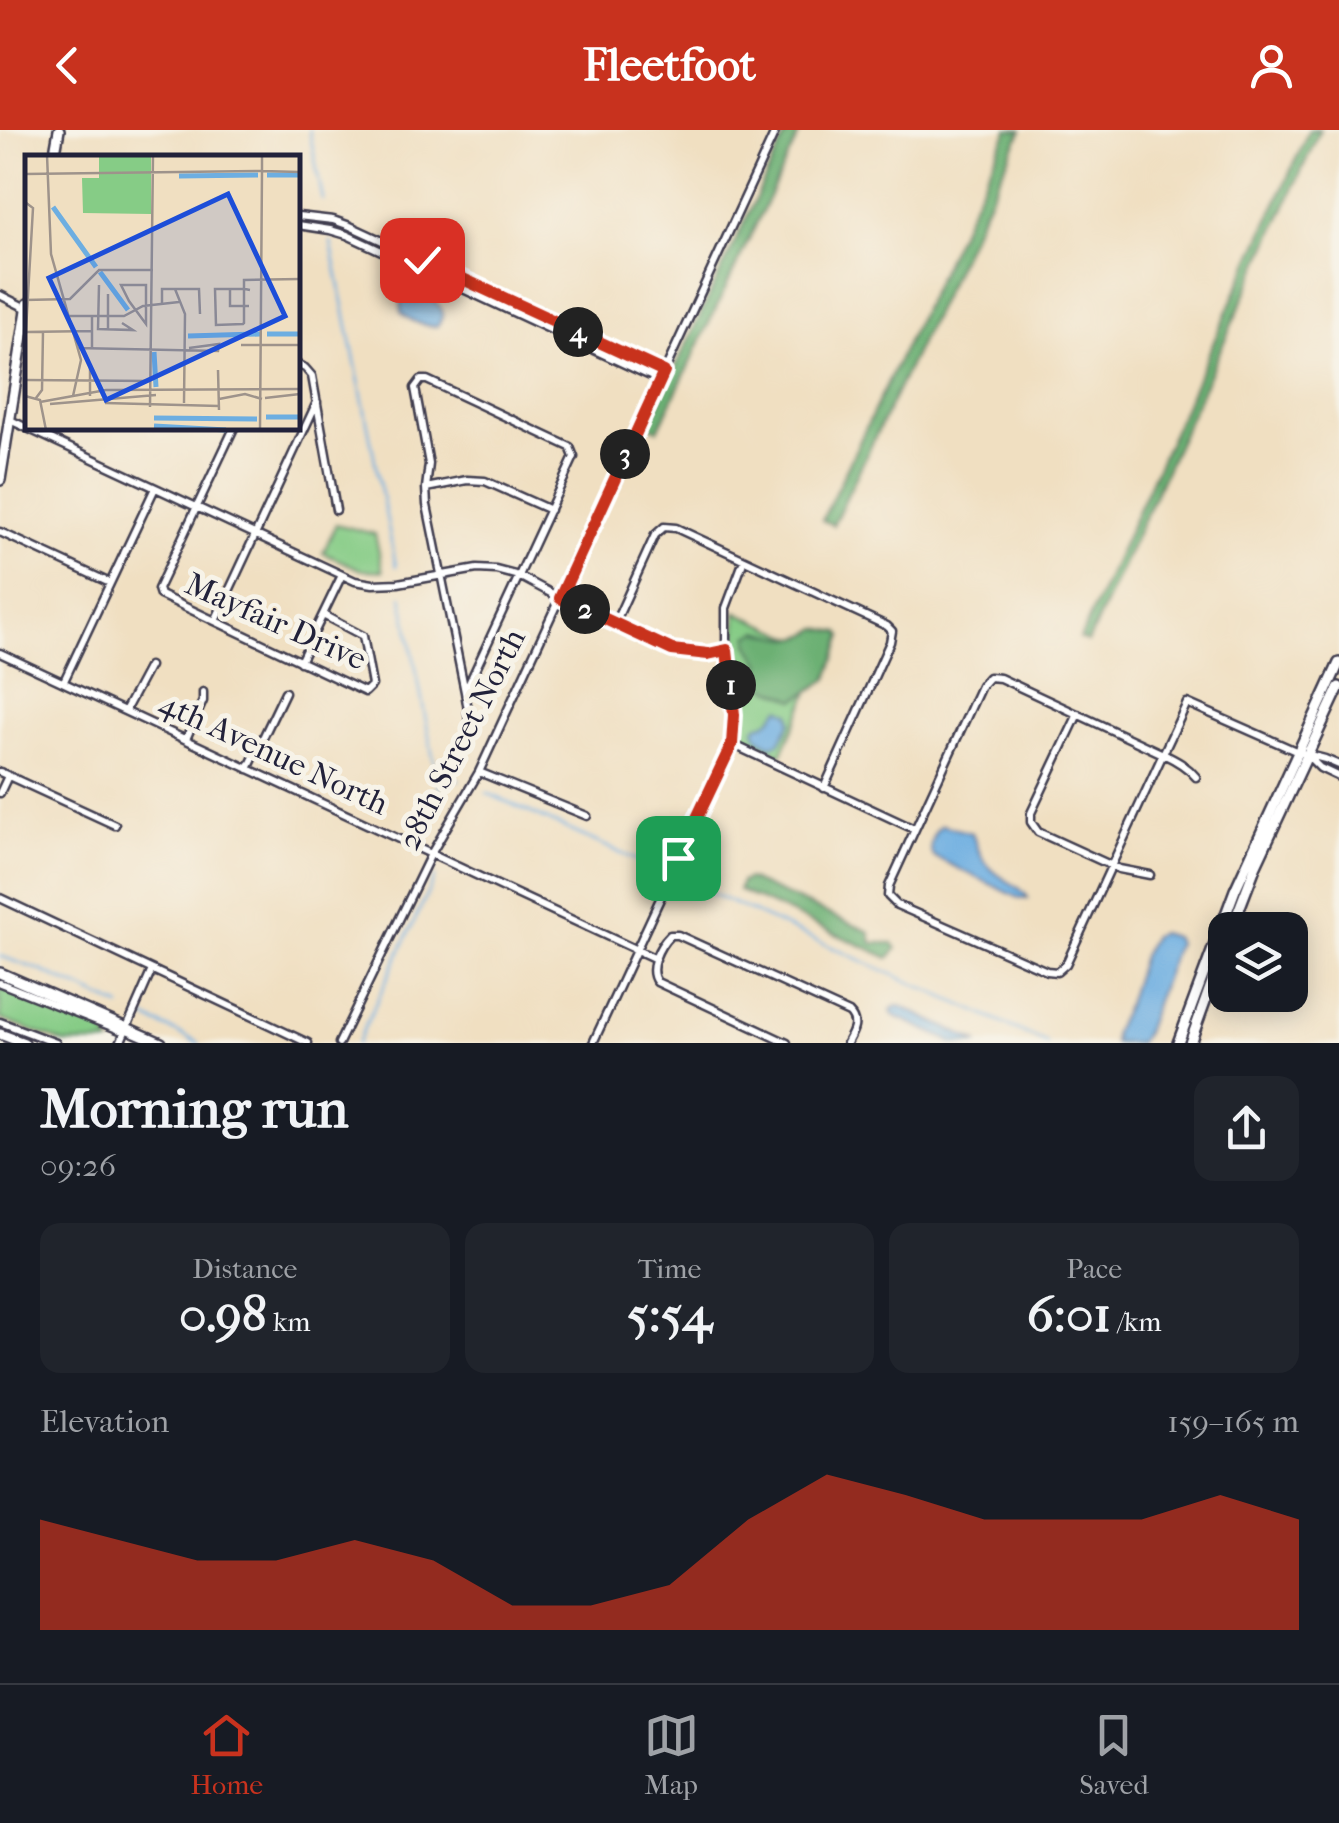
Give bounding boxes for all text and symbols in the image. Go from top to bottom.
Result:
icon: back [40,38,95,93]
icon: person [1244,38,1299,93]
text: Fleetfoot [583,39,756,92]
inset map [25,155,300,430]
pin [380,218,465,303]
icon: check [395,233,450,288]
pin: 4 [553,307,603,357]
text: 4 [570,315,586,348]
pin: 3 [600,429,650,479]
text: 3 [619,437,631,470]
street label: Mayfair Drive [180,565,372,678]
pin: 2 [560,584,610,634]
text: 2 [578,592,592,625]
street label: 28th Street North [390,623,533,856]
pin: 1 [706,660,756,710]
text: 1 [726,668,736,701]
street label: 4th Avenue North [154,684,394,823]
pin [636,816,721,901]
icon: arrive [651,831,706,886]
map controls [1208,912,1308,1012]
button: layers [1208,912,1308,1012]
button: share [1194,1076,1299,1181]
text: Morning run [40,1077,348,1141]
text: 09:26 [40,1147,116,1184]
text: Distance [192,1252,297,1285]
text: Time [638,1252,701,1285]
text: Pace [1066,1252,1122,1285]
text: 0.98 [179,1285,267,1344]
text: 5:54 [627,1285,712,1344]
text: 6:01 [1027,1285,1111,1344]
text: km [267,1305,311,1338]
text: /km [1111,1305,1162,1338]
text: Elevation [40,1403,169,1440]
text: 159–165 m [1167,1403,1299,1440]
tab: Home [190,1708,263,1801]
tab: Map [644,1708,699,1801]
tab: Saved [1079,1708,1149,1801]

